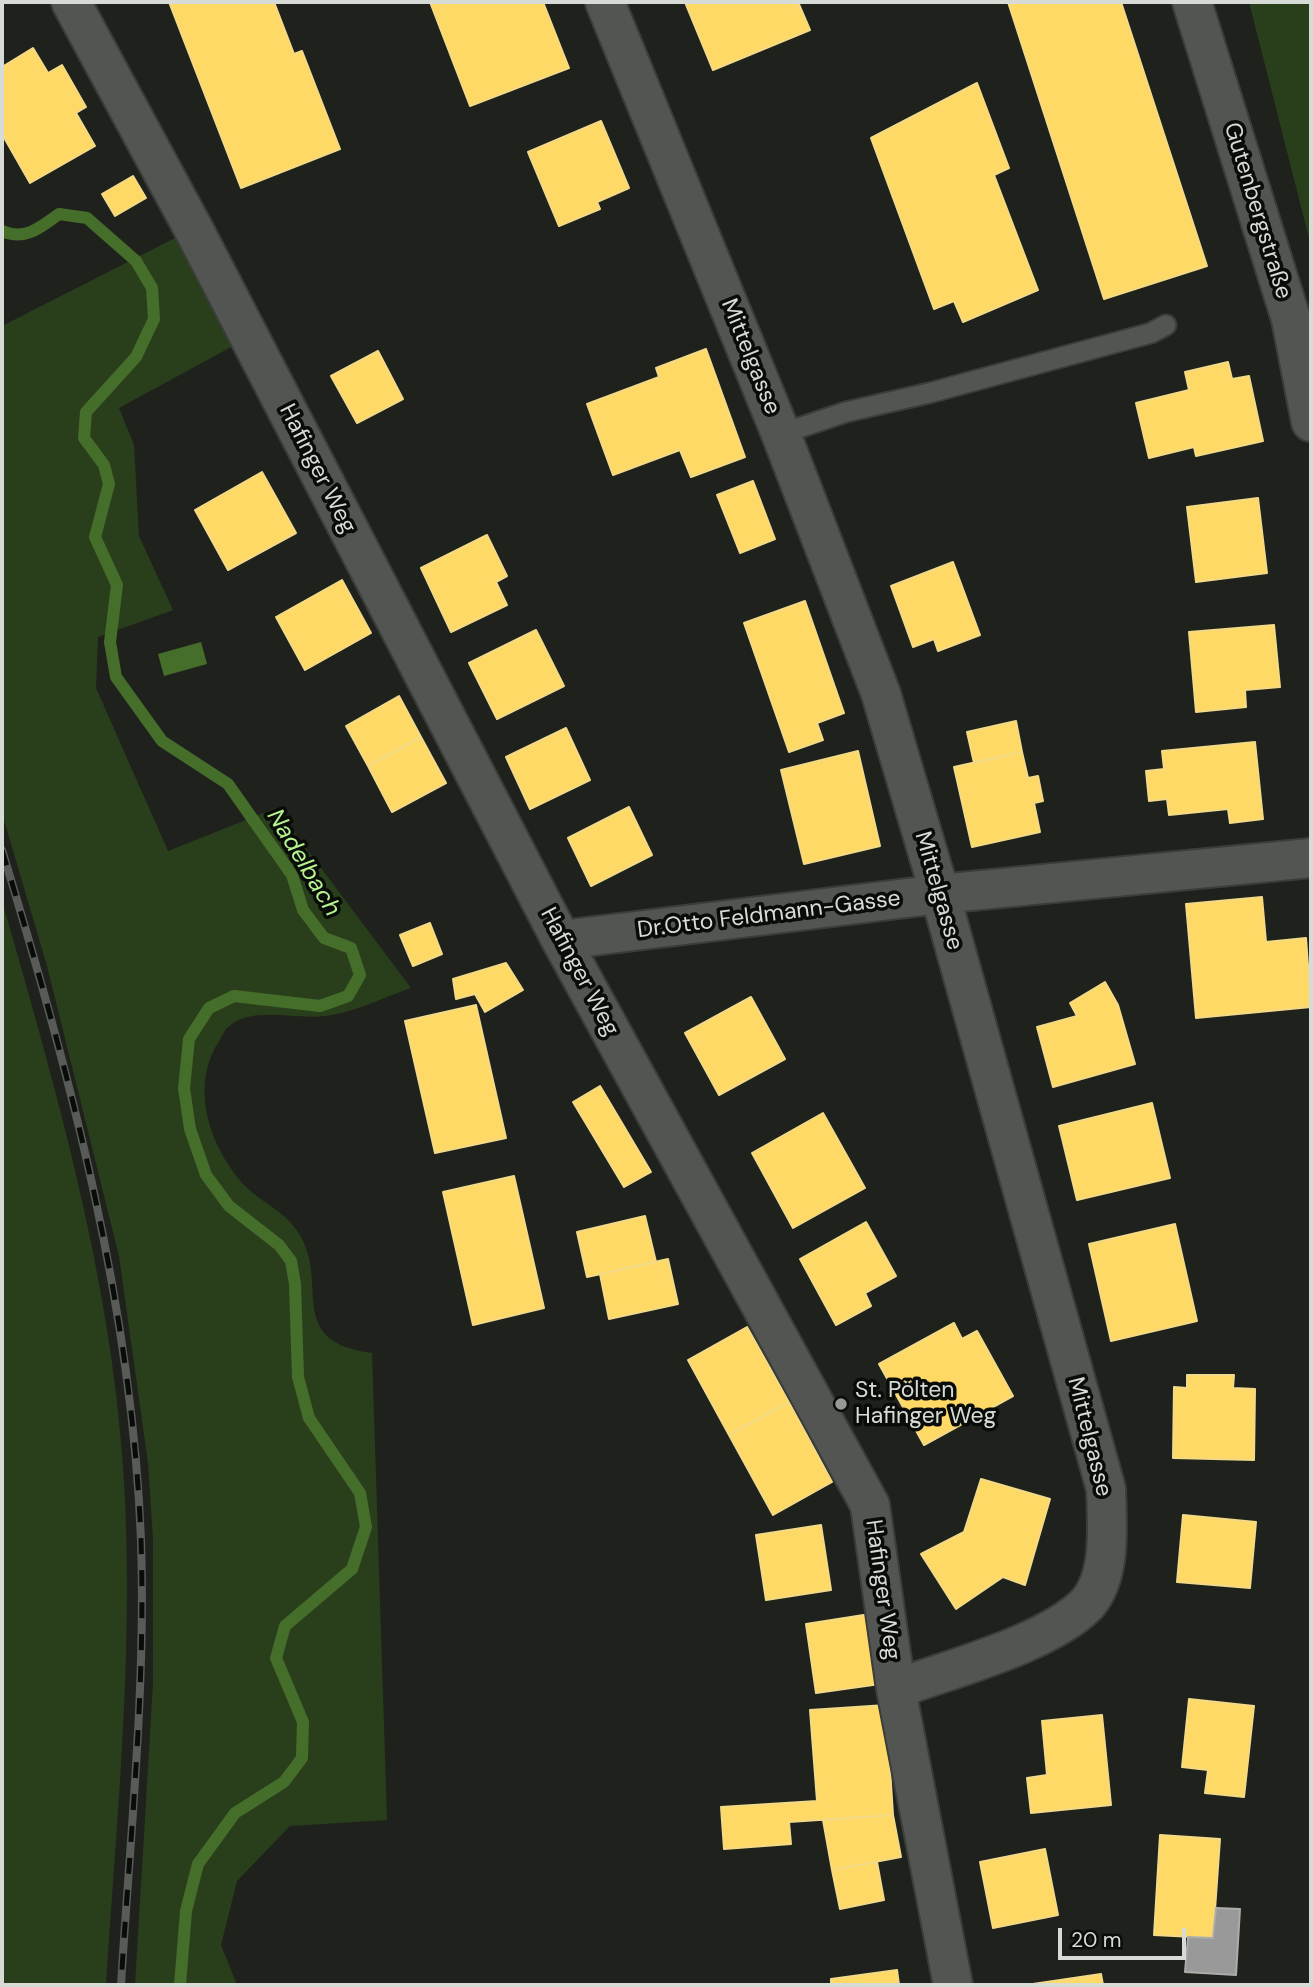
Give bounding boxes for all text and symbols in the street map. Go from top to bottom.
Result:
street label: Gutenbergstraße [1217,119,1297,303]
street label: Mittelgasse [714,295,786,419]
street label: Hafinger Weg [273,400,361,538]
water label: Nadelbach [260,804,346,922]
street label: Mittelgasse [908,828,968,954]
street label: Dr.Otto Feldmann-Gasse [636,885,902,945]
street label: Hafinger Weg [534,903,624,1041]
street label: Mittelgasse [1061,1374,1117,1500]
place label: St. Pölten Hafinger Weg [855,1377,996,1431]
marker: St. Pölten Hafinger Weg [833,1396,849,1412]
street label: Hafinger Weg [859,1518,905,1662]
scale bar [1061,1913,1189,1957]
text: 20 m [1071,1926,1122,1954]

